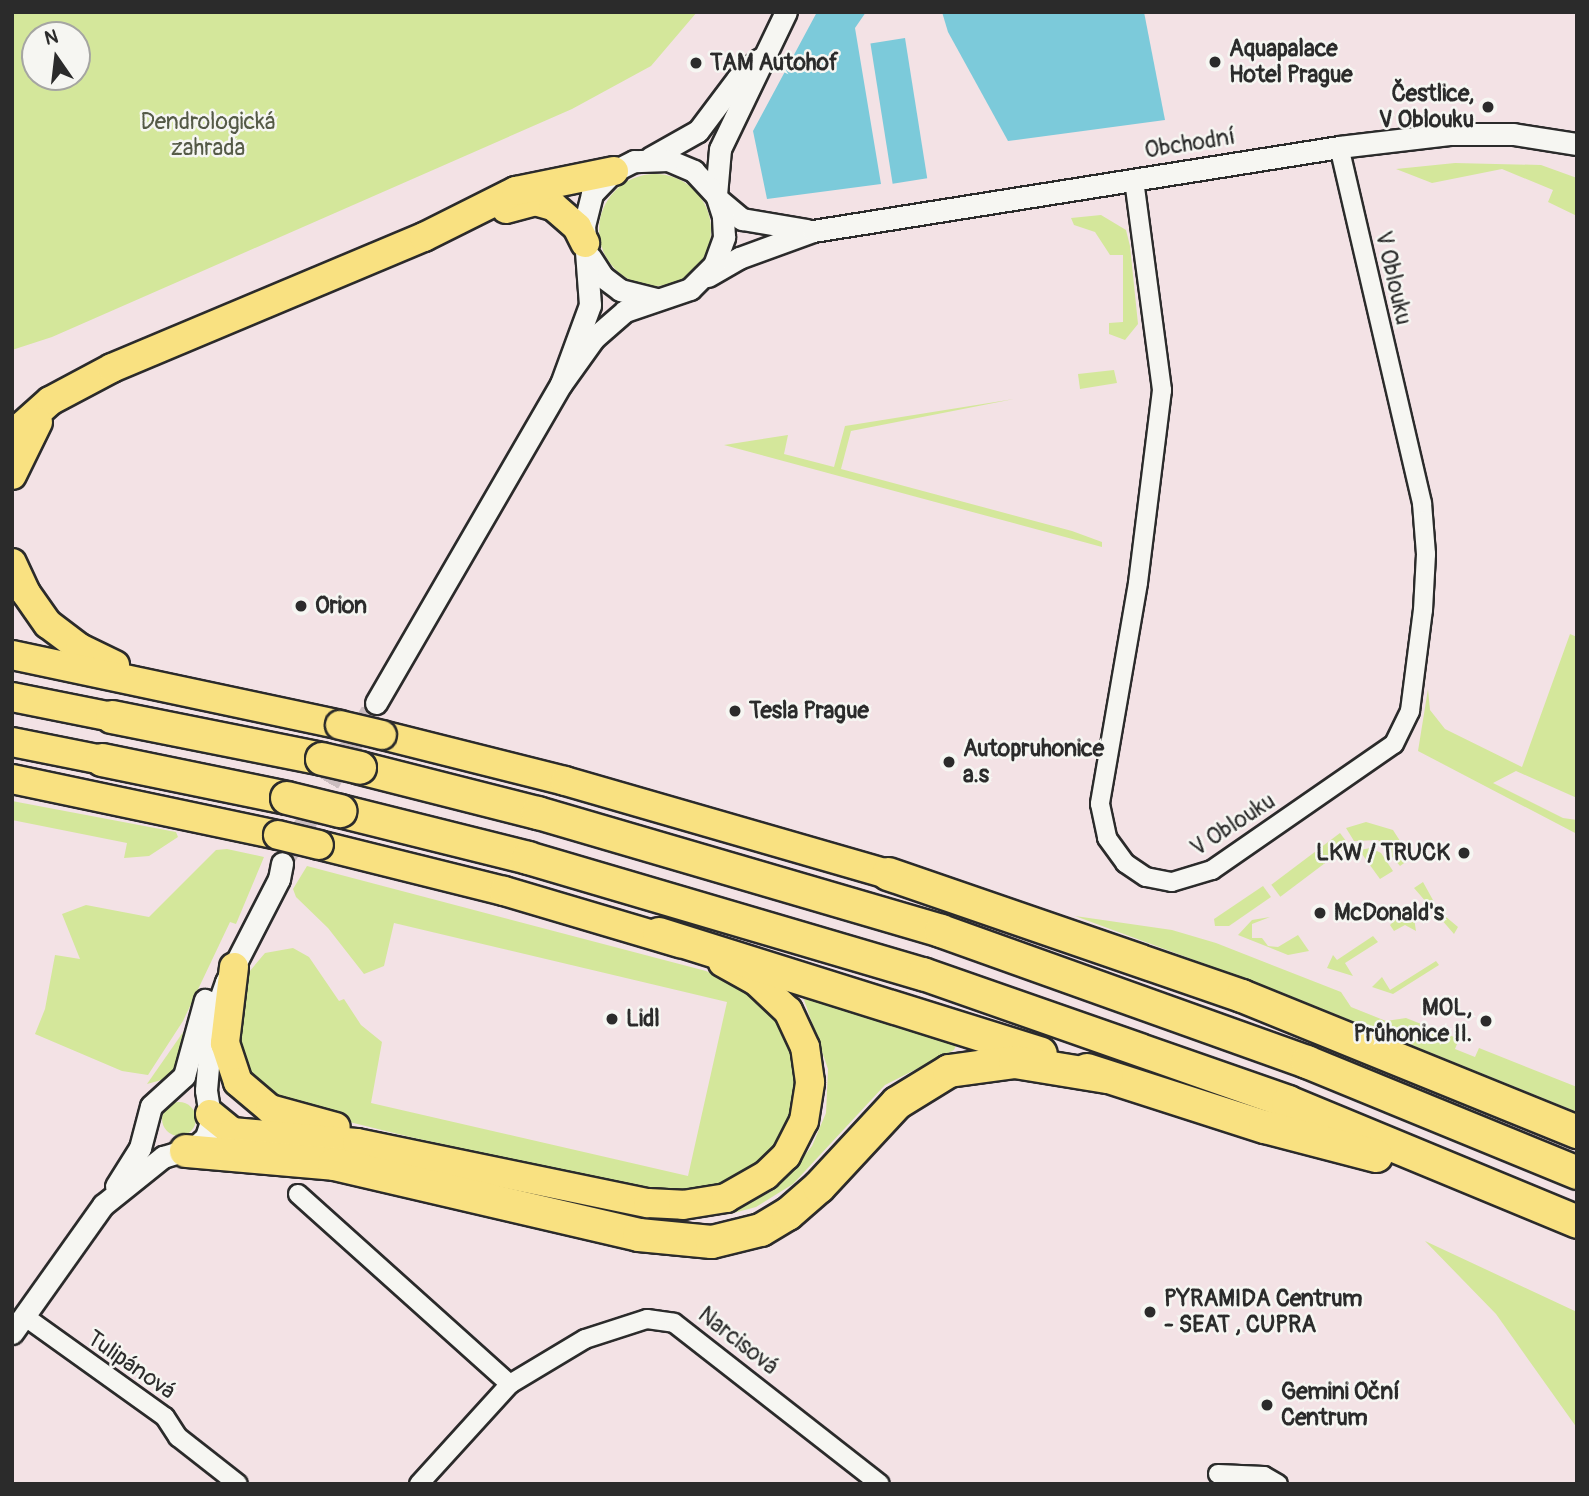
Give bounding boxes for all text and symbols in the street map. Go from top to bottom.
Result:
north arrow [21,21,91,91]
text: N [42,24,61,51]
place label: Aquapalace Hotel Prague [1229,35,1353,89]
place label: TAM Autohof [710,49,838,77]
marker: Aquapalace Hotel Prague [1207,54,1223,70]
marker: TAM Autohof [688,55,704,71]
place label: Čestlice, V Oblouku [1379,80,1474,134]
marker: Čestlice, V Oblouku [1480,99,1496,115]
park label: Dendrologická zahrada [140,108,276,162]
street label: Obchodní [1143,123,1237,165]
street label: V Oblouku [1369,229,1417,327]
place label: Orion [315,592,367,620]
marker: Orion [293,598,309,614]
place label: Tesla Prague [749,697,869,725]
marker: Tesla Prague [727,703,743,719]
place label: Autopruhonice a.s [963,735,1104,789]
marker: Autopruhonice a.s [941,754,957,770]
street label: V Oblouku [1186,787,1280,863]
place label: LKW / TRUCK [1316,839,1450,867]
marker: LKW / TRUCK [1456,845,1472,861]
place label: McDonald's [1334,899,1444,927]
marker: McDonald's [1312,905,1328,921]
place label: MOL, Průhonice II. [1354,994,1472,1048]
place label: Lidl [626,1005,660,1033]
marker: Lidl [604,1011,620,1027]
marker: MOL, Průhonice II. [1478,1013,1494,1029]
place label: PYRAMIDA Centrum - SEAT , CUPRA [1164,1285,1362,1339]
street label: Narcisová [692,1301,784,1381]
marker: PYRAMIDA Centrum - SEAT , CUPRA [1142,1304,1158,1320]
street label: Tulipánová [81,1325,181,1405]
place label: Gemini Oční Centrum [1281,1378,1400,1432]
marker: Gemini Oční Centrum [1259,1397,1275,1413]

